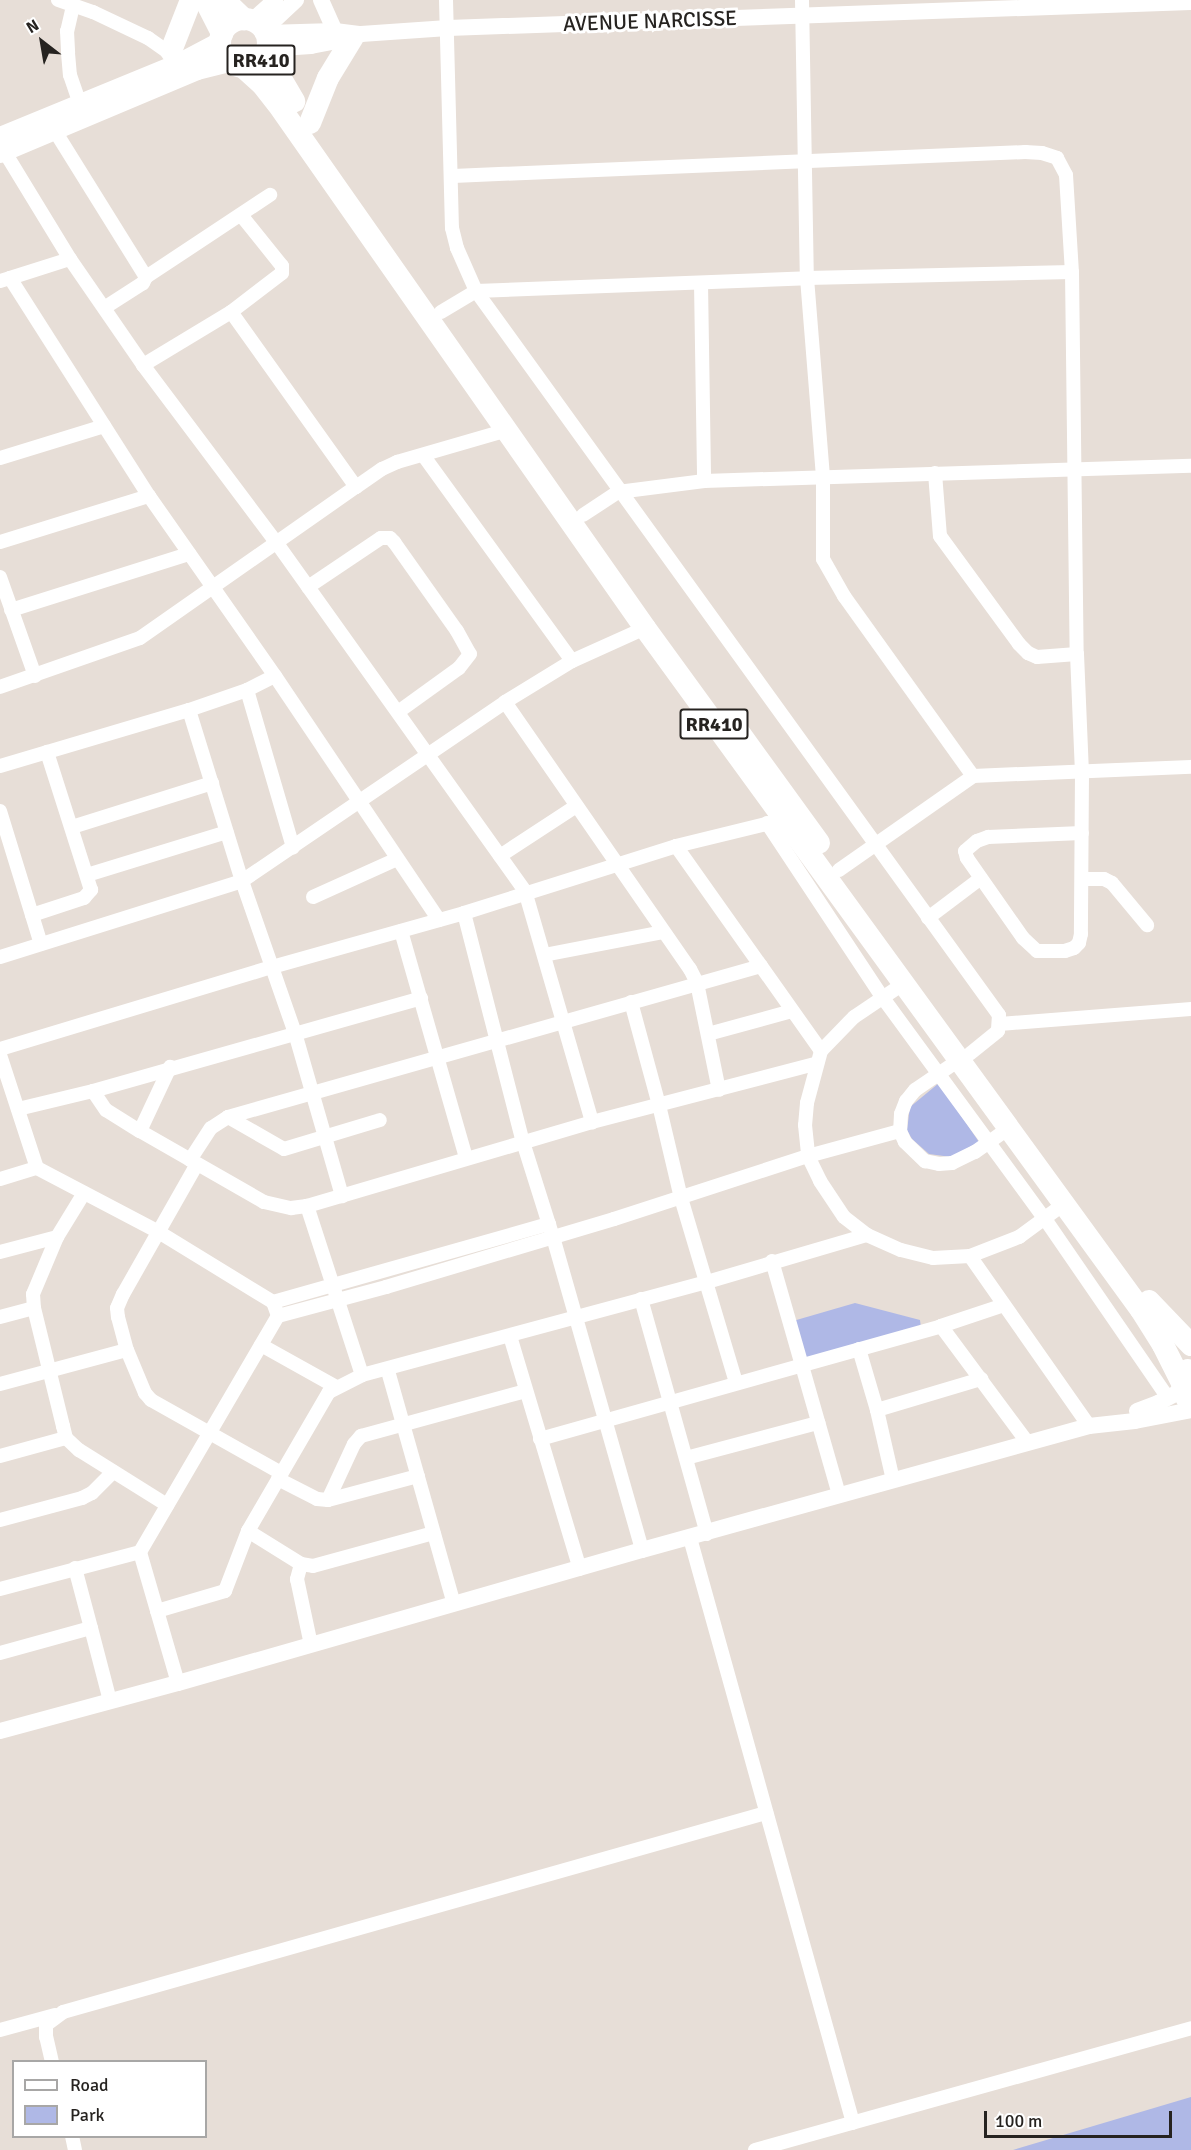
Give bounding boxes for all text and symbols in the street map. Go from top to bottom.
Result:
street label: AVENUE NARCISSE [563,5,737,37]
north arrow [12,12,72,72]
text: N [23,15,43,38]
road number: RR410 [226,43,296,77]
road number: RR410 [680,707,748,741]
legend [12,2060,207,2138]
text: Road [70,2074,109,2096]
scale bar [987,2099,1174,2137]
text: Park [70,2104,105,2126]
text: 100 m [995,2110,1042,2132]

